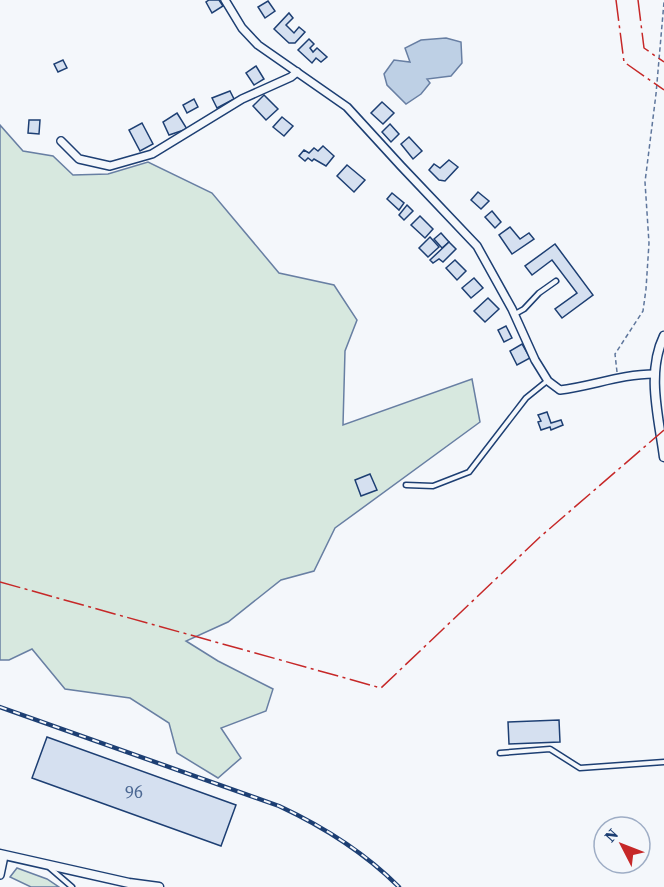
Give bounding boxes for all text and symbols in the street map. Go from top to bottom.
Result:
house number: 96 [125,779,143,804]
north arrow [592,815,652,875]
text: N [599,823,623,847]

